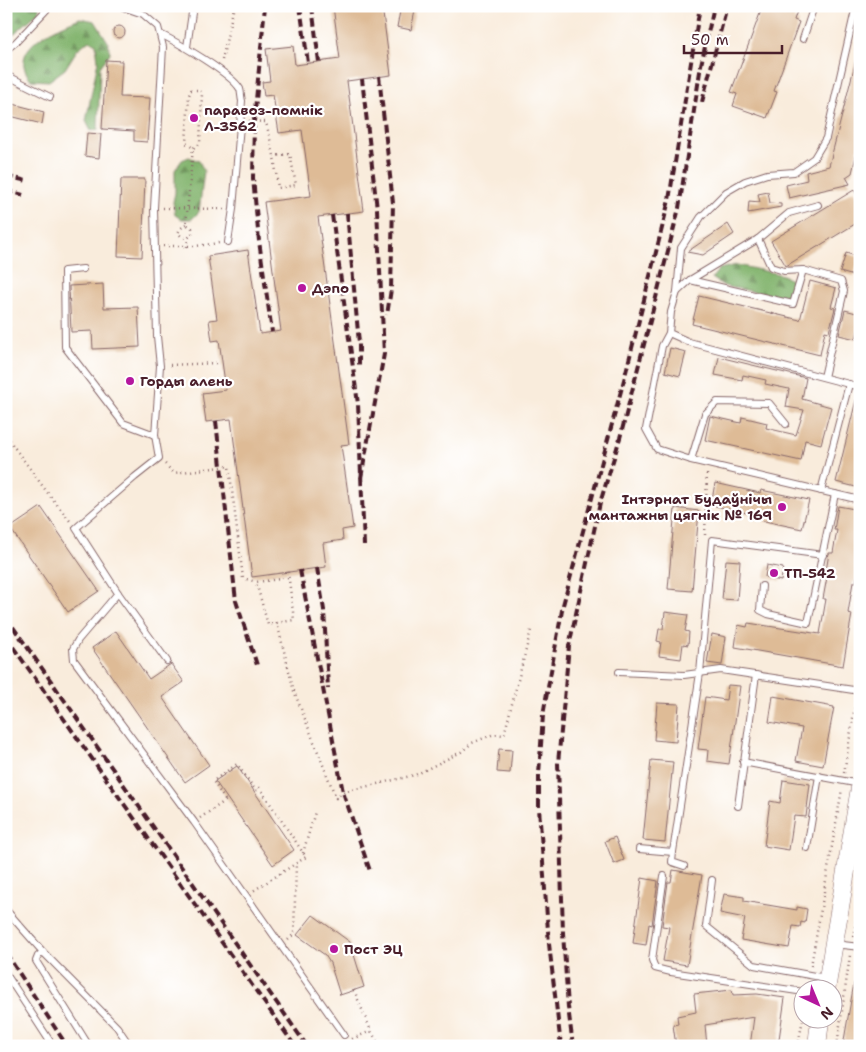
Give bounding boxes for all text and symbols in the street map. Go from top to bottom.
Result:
scale bar [684,22,781,54]
text: 50 m [691,30,729,50]
place label: паравоз-помнік Л-3562 [204,101,323,135]
marker: паравоз-помнік Л-3562 [188,112,200,124]
place label: Дэпо [312,279,349,297]
marker: Дэпо [296,282,308,294]
place label: Горды алень [140,372,233,390]
marker: Горды алень [124,375,136,387]
place label: Інтэрнат Будаўнічы мантажны цягнік № 169 [589,490,772,524]
marker: Інтэрнат Будаўнічы мантажны цягнік № 169 [776,501,788,513]
place label: ТП-542 [784,564,836,582]
marker: ТП-542 [768,567,780,579]
place label: Пост ЭЦ [344,940,403,958]
marker: Пост ЭЦ [328,943,340,955]
north arrow [794,980,844,1030]
text: N [817,1003,837,1024]

